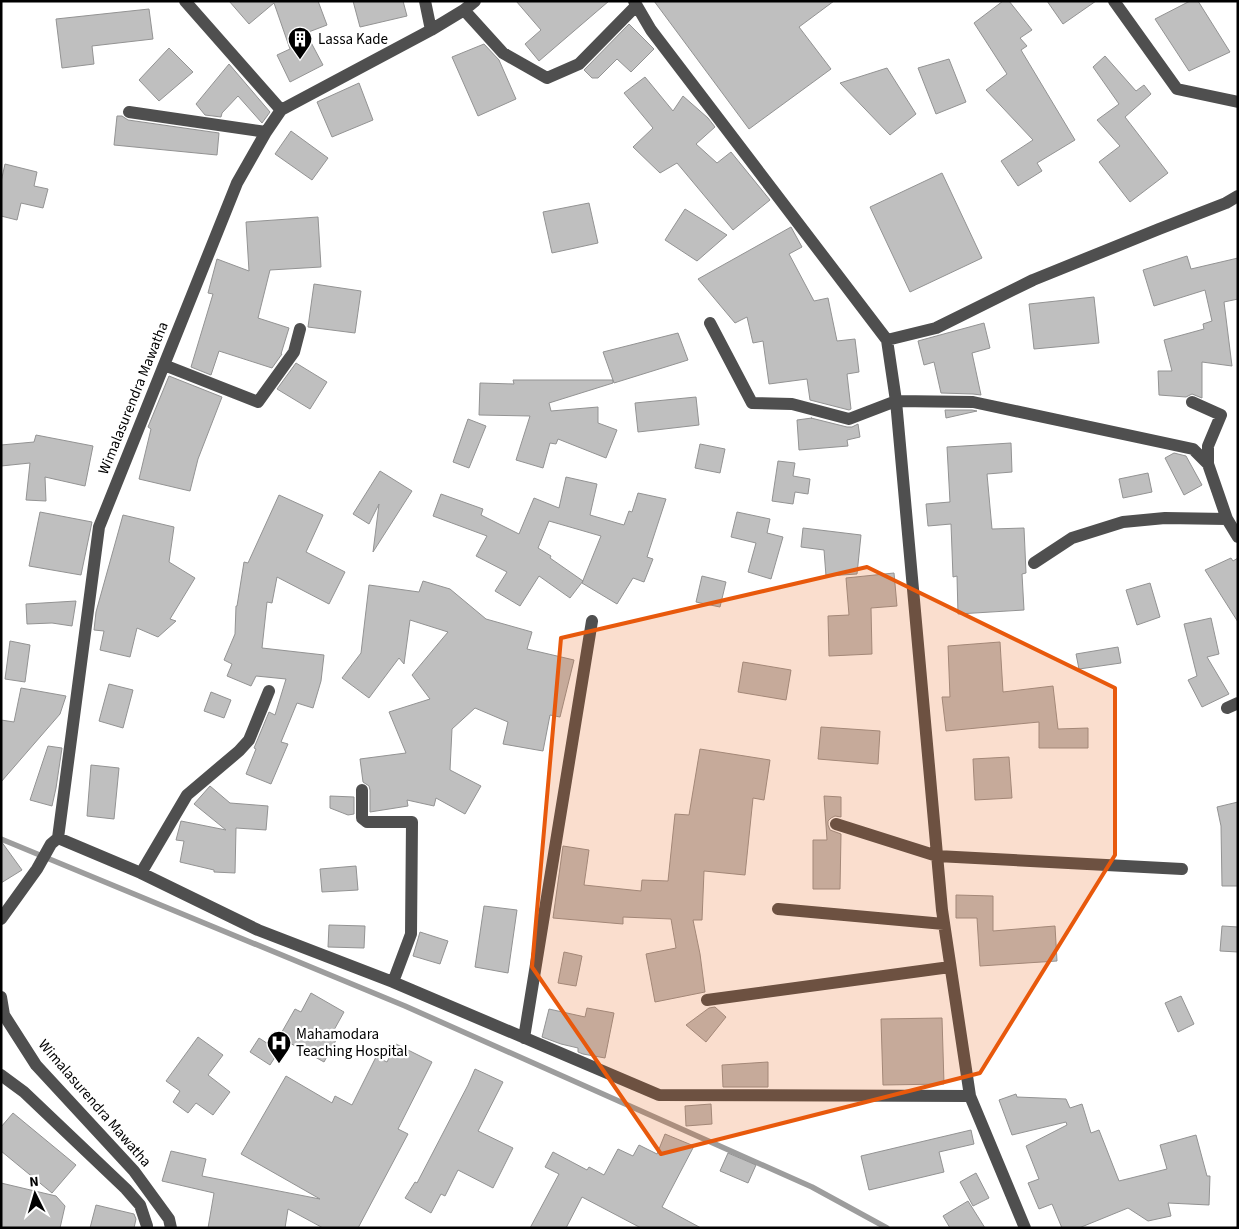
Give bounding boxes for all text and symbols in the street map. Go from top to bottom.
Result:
building icon: Lassa Kade [287,26,313,60]
place label: Lassa Kade [318,29,388,50]
street label: Wimalasurendra Mawatha [93,319,174,478]
place label: Mahamodara Teaching Hospital [296,1024,408,1062]
hospital icon: Mahamodara Teaching Hospital [266,1030,292,1064]
street label: Wimalasurendra Mawatha [33,1035,156,1172]
north arrow [10,1169,60,1219]
text: N [28,1172,39,1192]

